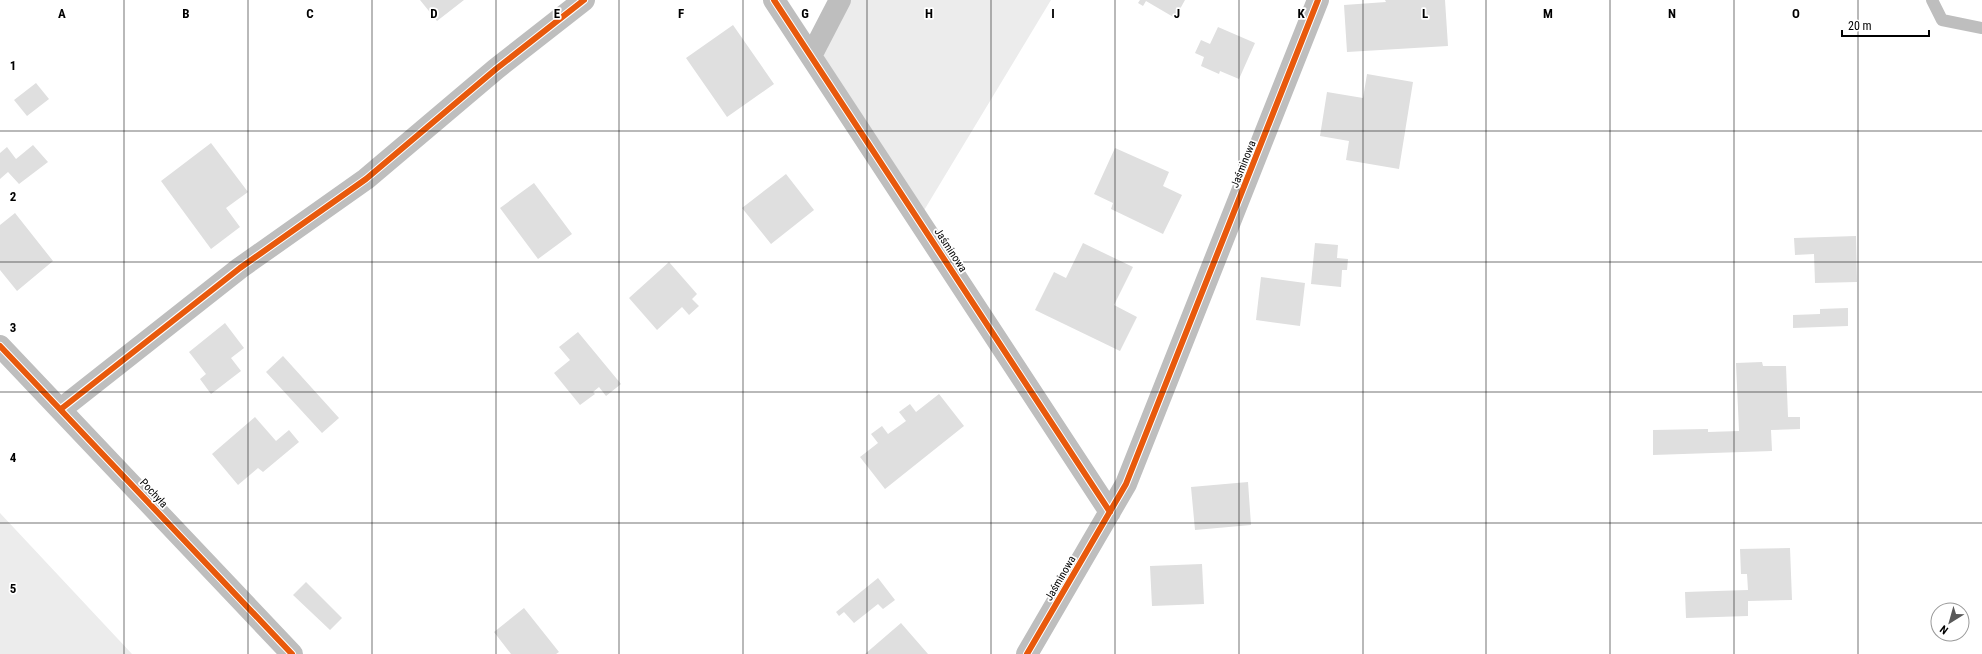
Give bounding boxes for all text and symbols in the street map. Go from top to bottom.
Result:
text: A [58,6,66,21]
text: B [182,6,190,21]
text: C [306,6,314,21]
text: D [430,6,438,21]
text: E [554,6,561,21]
text: F [678,6,684,21]
text: G [801,6,809,21]
text: H [925,6,933,21]
text: I [1051,6,1055,21]
text: J [1174,6,1180,21]
text: K [1297,6,1305,21]
text: L [1422,6,1428,21]
text: M [1543,6,1553,21]
text: N [1668,6,1676,21]
text: O [1792,6,1800,21]
scale bar [1842,12,1929,38]
text: 20 m [1848,19,1872,33]
text: 1 [10,58,16,73]
street label: Jaśminowa [1228,139,1259,190]
text: 2 [10,189,17,204]
street label: Jaśminowa [932,226,970,275]
text: 3 [10,320,16,335]
text: 4 [10,450,17,465]
street label: Pochyła [137,476,170,510]
street label: Jaśminowa [1042,553,1078,603]
text: 5 [10,581,17,596]
north arrow [1930,602,1970,642]
text: N [1937,622,1951,637]

